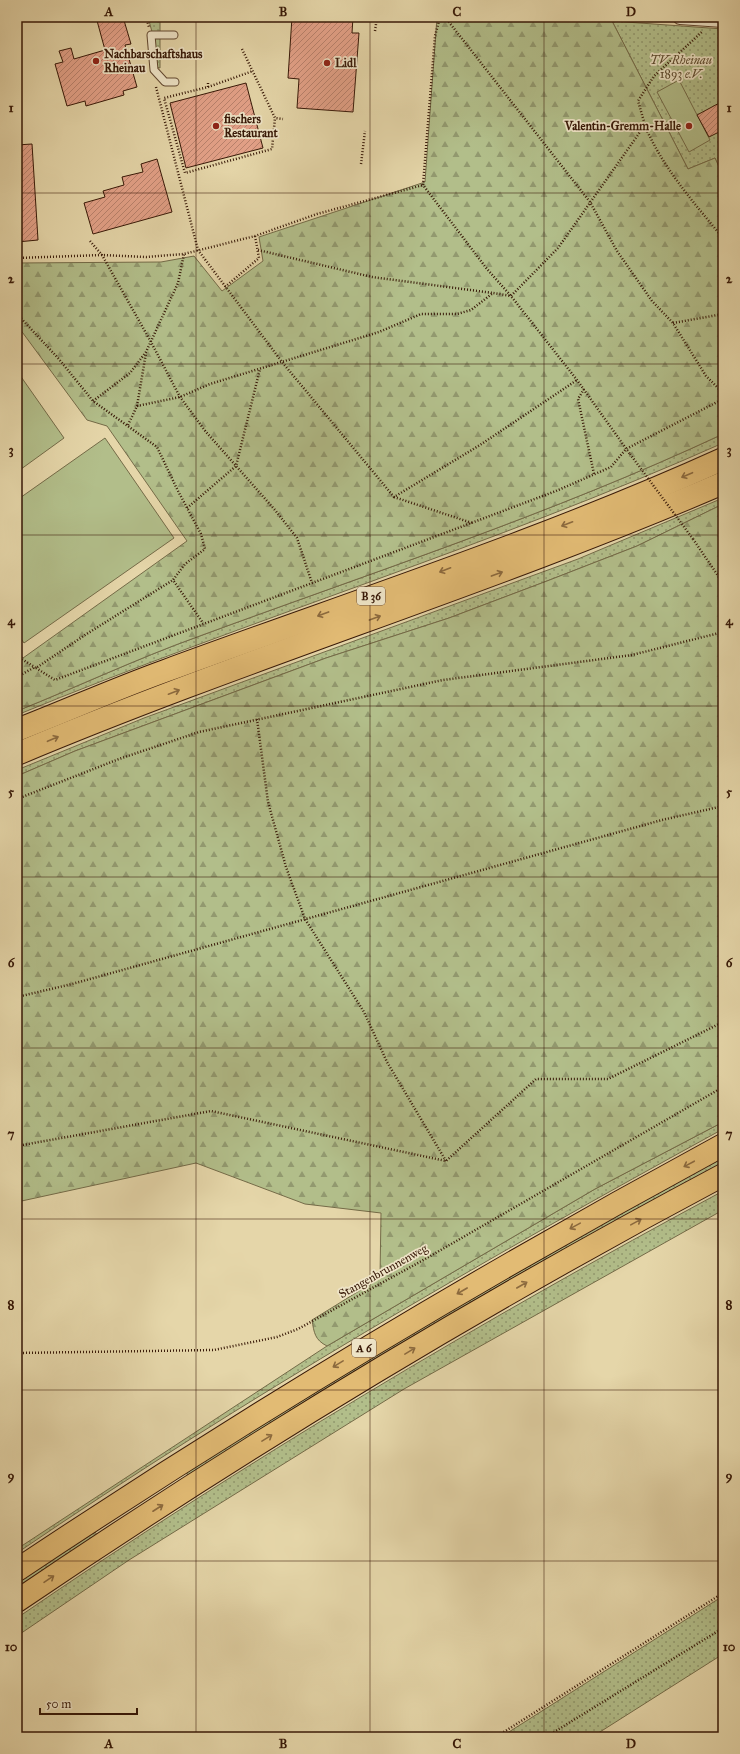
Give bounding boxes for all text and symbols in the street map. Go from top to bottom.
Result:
text: A [104,4,114,20]
text: B [279,4,288,20]
text: C [453,4,462,20]
text: D [626,4,636,20]
place label: Nachbarschaftshaus Rheinau [104,47,203,75]
park label: TV Rheinau 1893 e.V. [650,53,712,81]
marker: Nachbarschaftshaus Rheinau [91,56,101,66]
place label: Lidl [335,56,357,70]
marker: Lidl [322,58,332,68]
text: 1 [8,100,14,116]
text: 1 [726,100,732,116]
place label: fischers Restaurant [224,112,278,140]
place label: Valentin-Gremm-Halle [564,119,681,133]
marker: fischers Restaurant [211,121,221,131]
marker: Valentin-Gremm-Halle [684,121,694,131]
text: 2 [8,271,15,287]
text: 2 [726,271,733,287]
text: 3 [8,442,14,458]
text: 3 [726,442,732,458]
one-way arrow [682,472,694,479]
one-way arrow [561,520,573,528]
one-way arrow [440,566,452,574]
one-way arrow [491,569,503,577]
road number: B 36 [357,587,385,605]
one-way arrow [318,610,330,618]
text: 4 [7,613,15,629]
one-way arrow [369,613,381,621]
text: 4 [725,613,733,629]
one-way arrow [168,687,180,695]
one-way arrow [47,734,59,742]
text: 5 [8,784,15,800]
text: 5 [726,784,733,800]
text: 6 [8,955,16,971]
text: 6 [726,955,734,971]
text: 7 [8,1126,15,1142]
text: 7 [726,1126,733,1142]
one-way arrow [683,1160,695,1168]
one-way arrow [630,1217,642,1225]
one-way arrow [569,1223,581,1231]
street label: Stangenbrunnenweg [336,1241,431,1302]
one-way arrow [516,1281,528,1289]
one-way arrow [456,1287,468,1295]
text: 8 [8,1297,15,1313]
text: 8 [726,1297,733,1313]
road number: A 6 [352,1339,376,1357]
one-way arrow [404,1347,416,1355]
one-way arrow [332,1361,344,1369]
one-way arrow [262,1434,273,1442]
text: 9 [8,1468,15,1484]
text: 9 [726,1468,733,1484]
one-way arrow [152,1504,163,1512]
one-way arrow [43,1575,55,1583]
text: 10 [5,1639,18,1655]
text: 10 [723,1639,736,1655]
scale bar [40,1690,137,1716]
text: 50 m [46,1697,71,1711]
text: A [104,1736,114,1752]
text: B [279,1736,288,1752]
text: C [453,1736,462,1752]
text: D [626,1736,636,1752]

